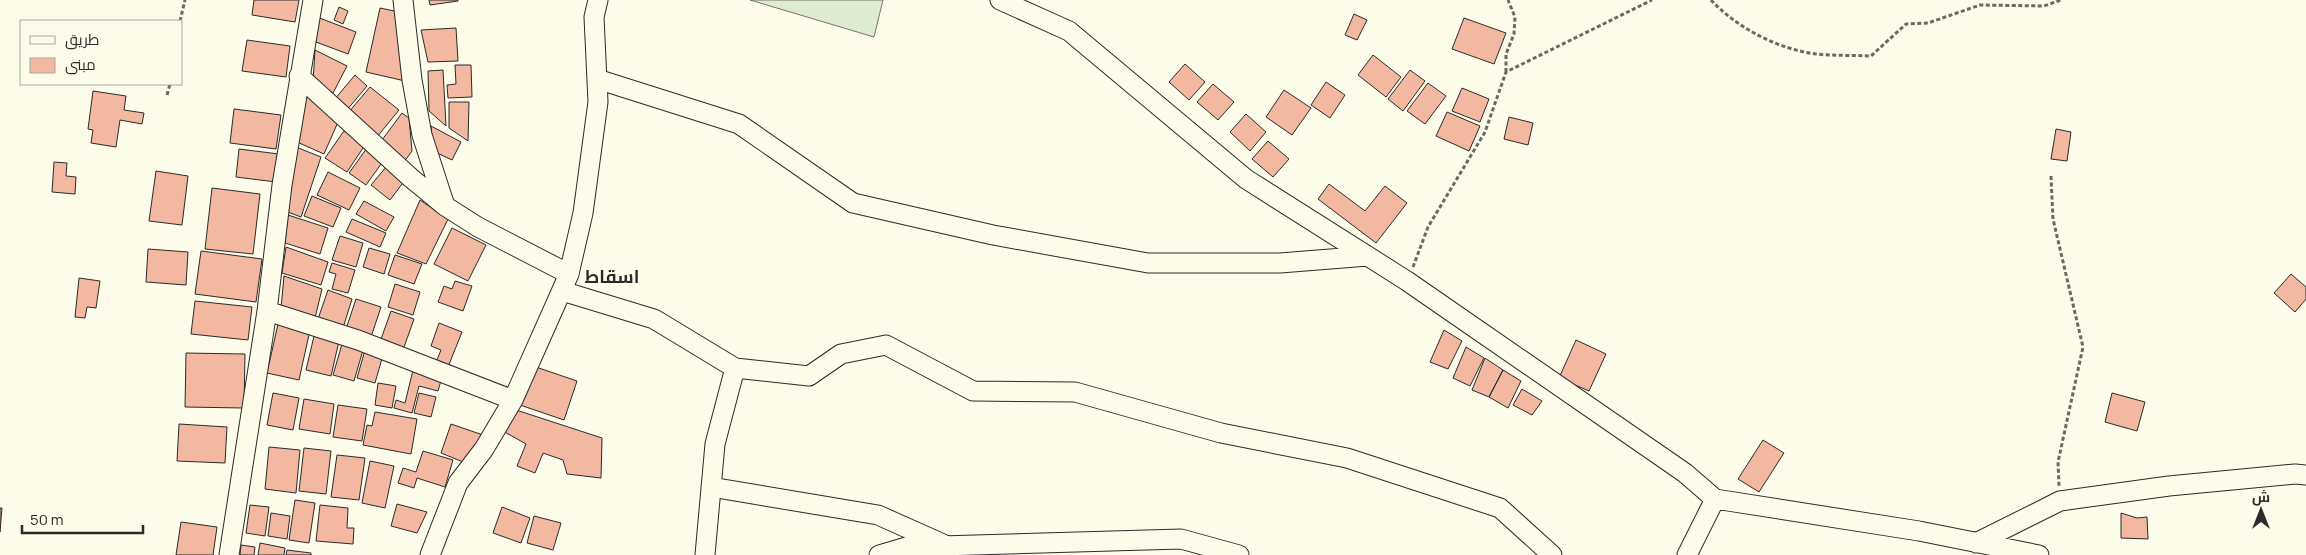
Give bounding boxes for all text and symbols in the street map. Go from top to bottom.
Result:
legend [20,20,182,85]
text: طريق [65,29,99,50]
text: مبنى [65,54,96,75]
district label: اسقاط [585,264,639,288]
north arrow [2236,485,2286,535]
text: ش [2252,487,2270,506]
scale bar [22,502,144,534]
text: 50 m [30,509,64,530]

